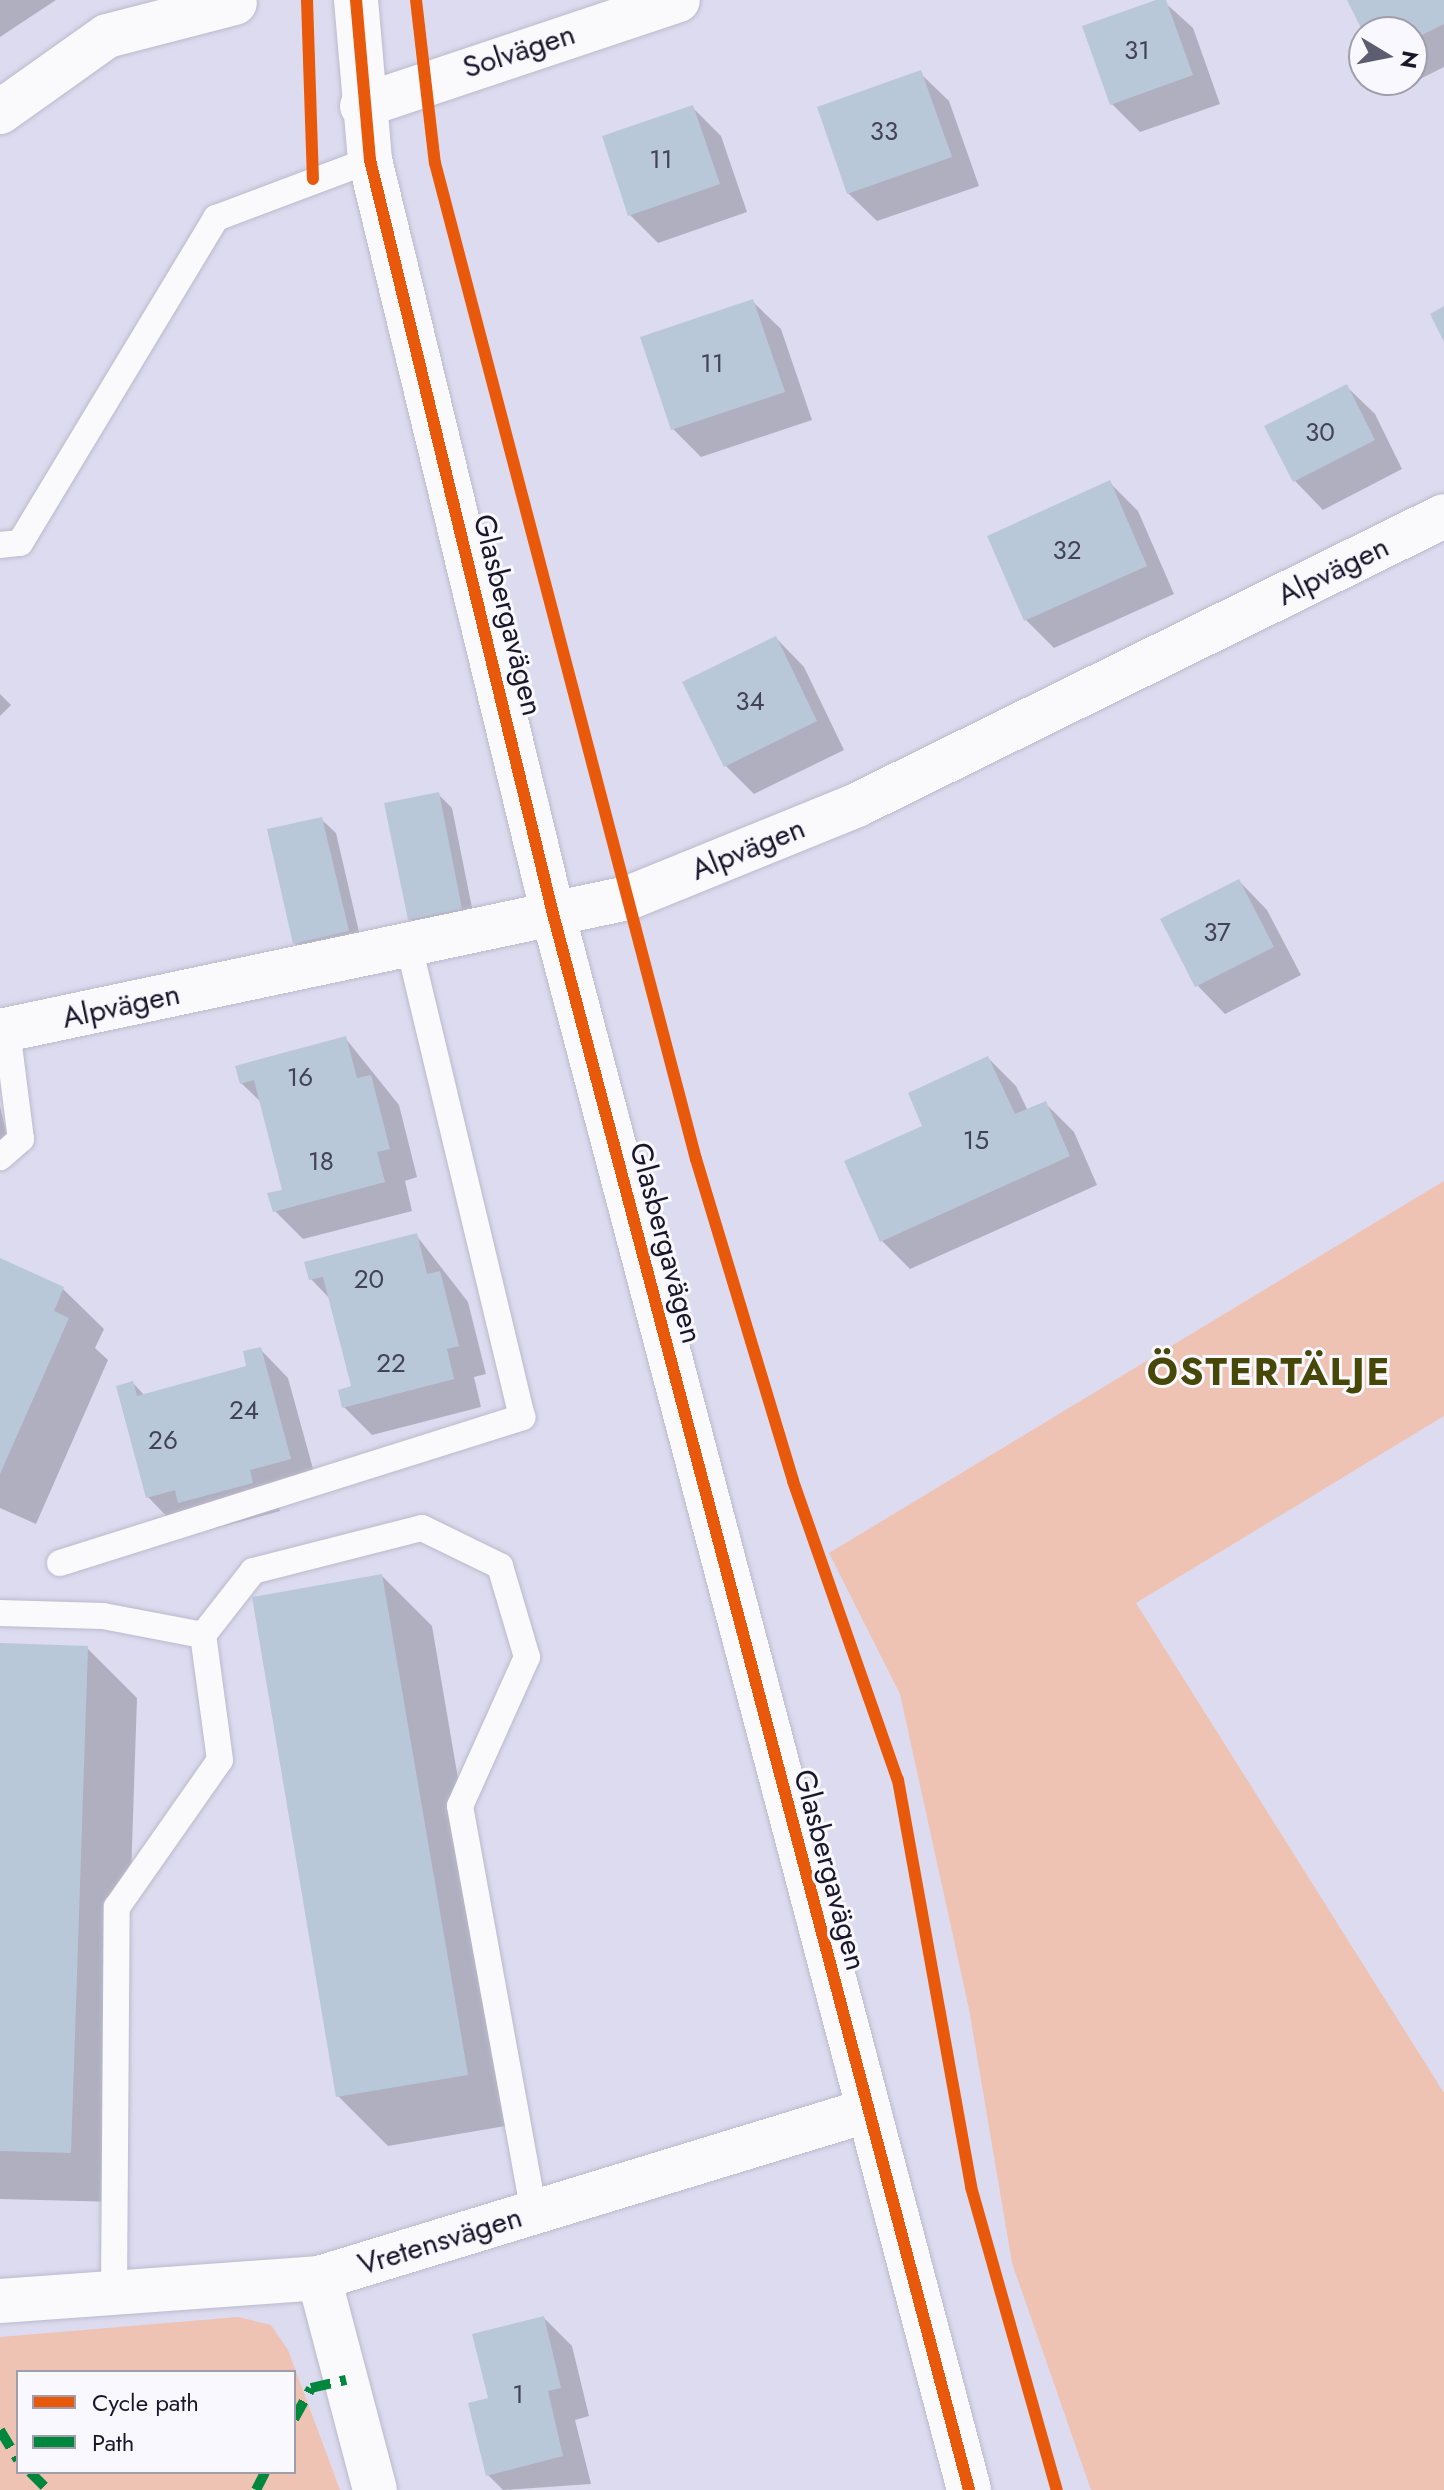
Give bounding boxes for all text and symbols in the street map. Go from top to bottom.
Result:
street label: Solvägen [458,16,580,86]
north arrow [1348,16,1428,96]
house number: 31 [1124,35,1150,67]
text: N [1392,48,1427,71]
house number: 33 [870,116,898,148]
house number: 11 [649,144,673,176]
house number: 11 [700,348,724,380]
house number: 30 [1305,417,1335,449]
street label: Glasbergavägen [466,510,550,720]
street label: Alpvägen [1271,529,1395,613]
house number: 32 [1053,535,1081,567]
house number: 34 [735,686,765,718]
street label: Alpvägen [686,810,810,888]
house number: 37 [1203,917,1231,949]
street label: Alpvägen [59,976,183,1036]
house number: 16 [287,1062,313,1094]
house number: 15 [963,1125,989,1157]
street label: Glasbergavägen [622,1139,710,1347]
house number: 18 [308,1146,334,1178]
house number: 20 [354,1264,384,1296]
house number: 22 [376,1348,406,1380]
district label: ÖSTERTÄLJE [1147,1349,1391,1395]
house number: 24 [229,1395,259,1427]
house number: 26 [148,1425,178,1457]
street label: Glasbergavägen [786,1766,874,1974]
street label: Vretensvägen [354,2199,526,2283]
legend [16,2370,296,2474]
house number: 1 [512,2379,524,2411]
text: Cycle path [92,2385,199,2420]
text: Path [92,2425,134,2460]

